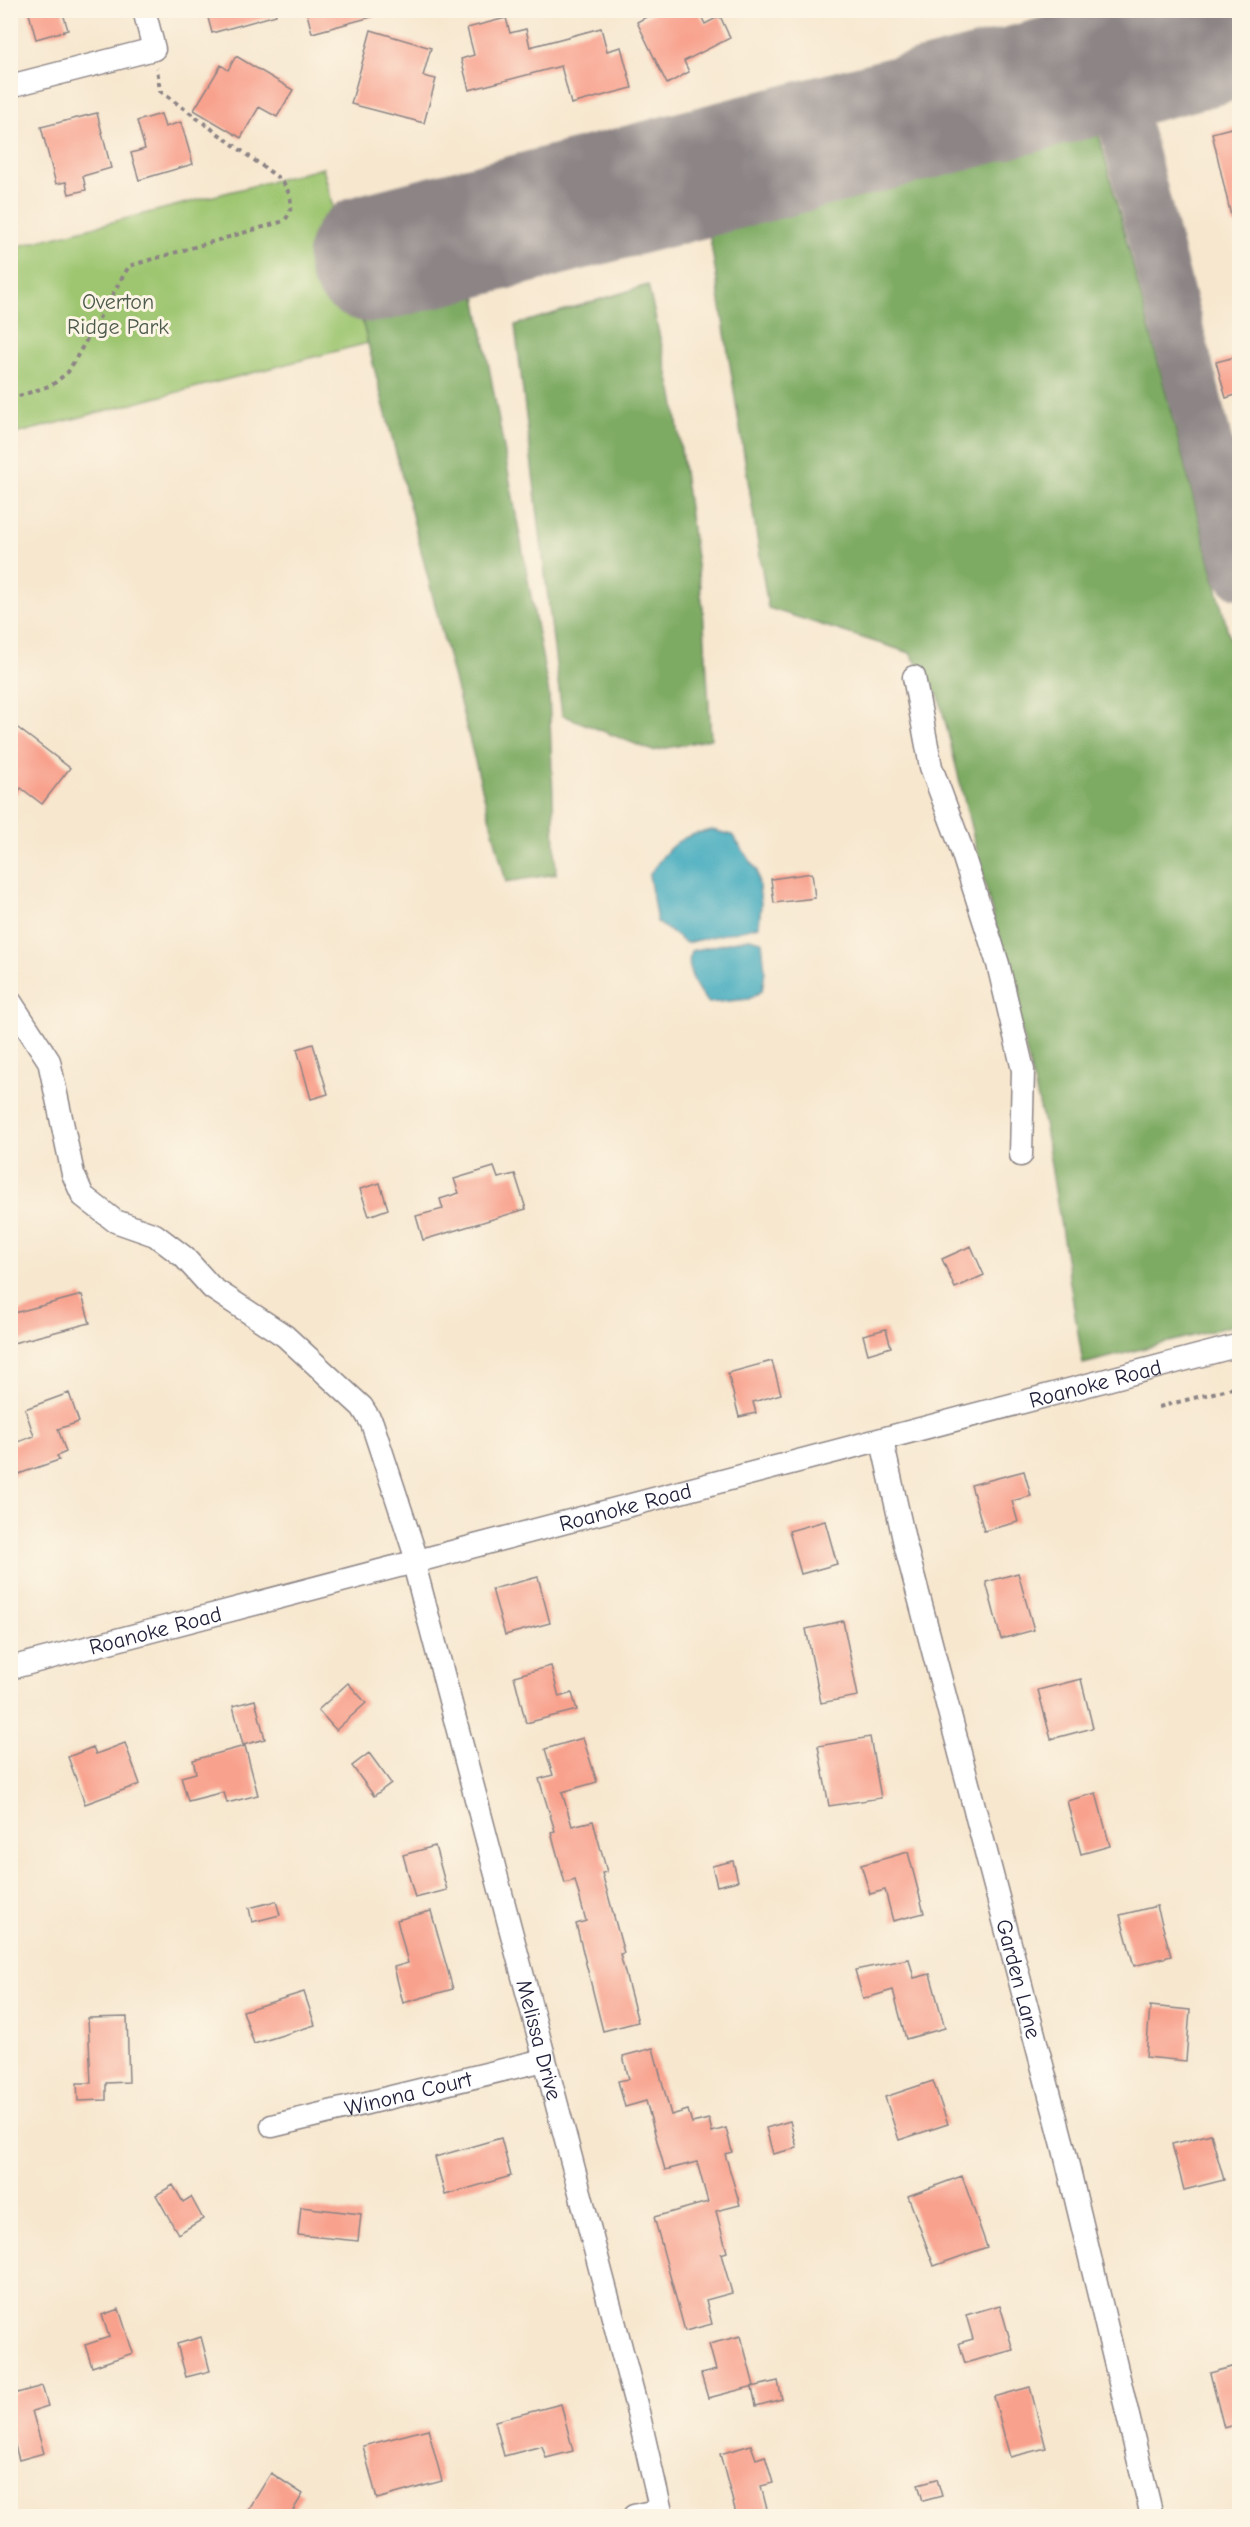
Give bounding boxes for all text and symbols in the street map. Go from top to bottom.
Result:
park label: Overton Ridge Park [67,289,169,340]
street label: Roanoke Road [1026,1354,1164,1414]
street label: Roanoke Road [556,1478,694,1537]
street label: Roanoke Road [86,1601,224,1661]
street label: Garden Lane [990,1916,1046,2042]
street label: Melissa Drive [510,1977,567,2103]
street label: Winona Court [342,2066,475,2122]

